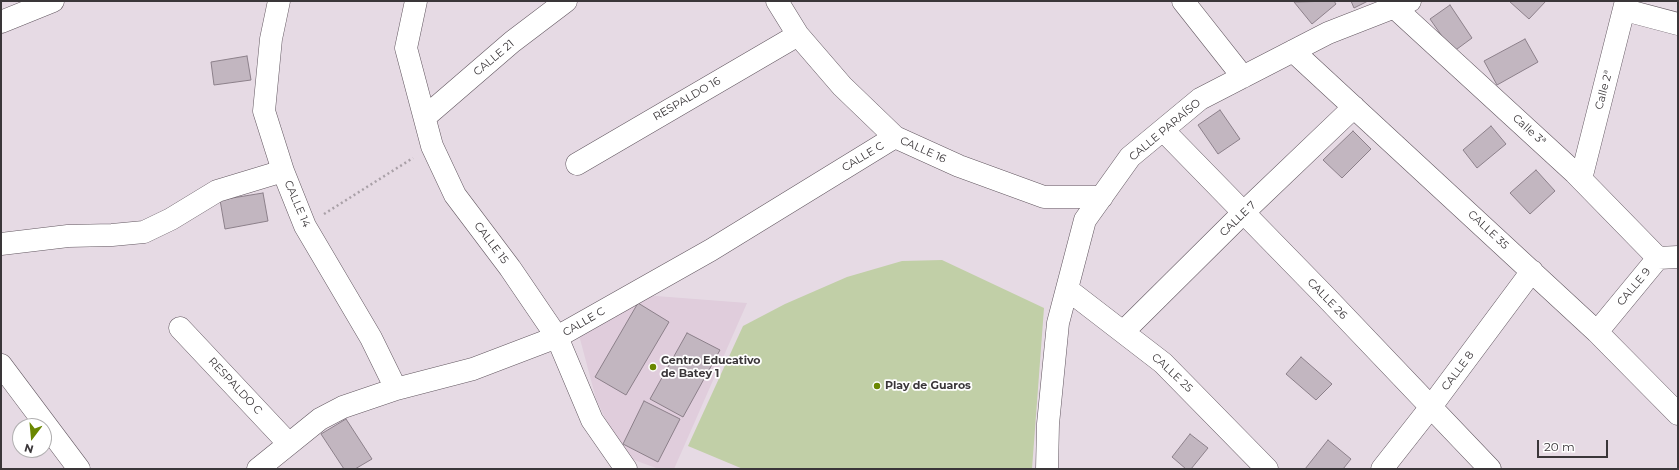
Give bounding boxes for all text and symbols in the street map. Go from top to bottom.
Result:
street label: CALLE 21 [471,37,517,79]
street label: Calle 2ª [1592,69,1616,111]
street label: RESPALDO 16 [651,74,723,124]
street label: CALLE PARAÍSO [1127,96,1203,164]
street label: Calle 3ª [1510,112,1548,148]
street label: CALLE 16 [898,134,948,166]
street label: CALLE C [840,139,886,175]
street label: CALLE 14 [281,178,313,230]
street label: CALLE 7 [1217,199,1259,239]
street label: CALLE 35 [1465,208,1511,252]
street label: CALLE 15 [471,220,511,266]
street label: CALLE 9 [1614,265,1654,309]
street label: CALLE 26 [1304,276,1350,322]
street label: CALLE C [561,305,607,339]
street label: CALLE 8 [1439,349,1477,393]
street label: CALLE 25 [1149,351,1195,395]
place label: Centro Educativo de Batey 1 [661,354,761,380]
street label: RESPALDO C [205,355,265,417]
marker: Centro Educativo de Batey 1 [648,362,658,372]
place label: Play de Guaros [885,379,971,393]
marker: Play de Guaros [872,381,882,391]
north arrow [12,418,52,458]
scale bar [1539,432,1610,458]
text: 20 m [1544,439,1575,454]
text: N [23,441,35,457]

